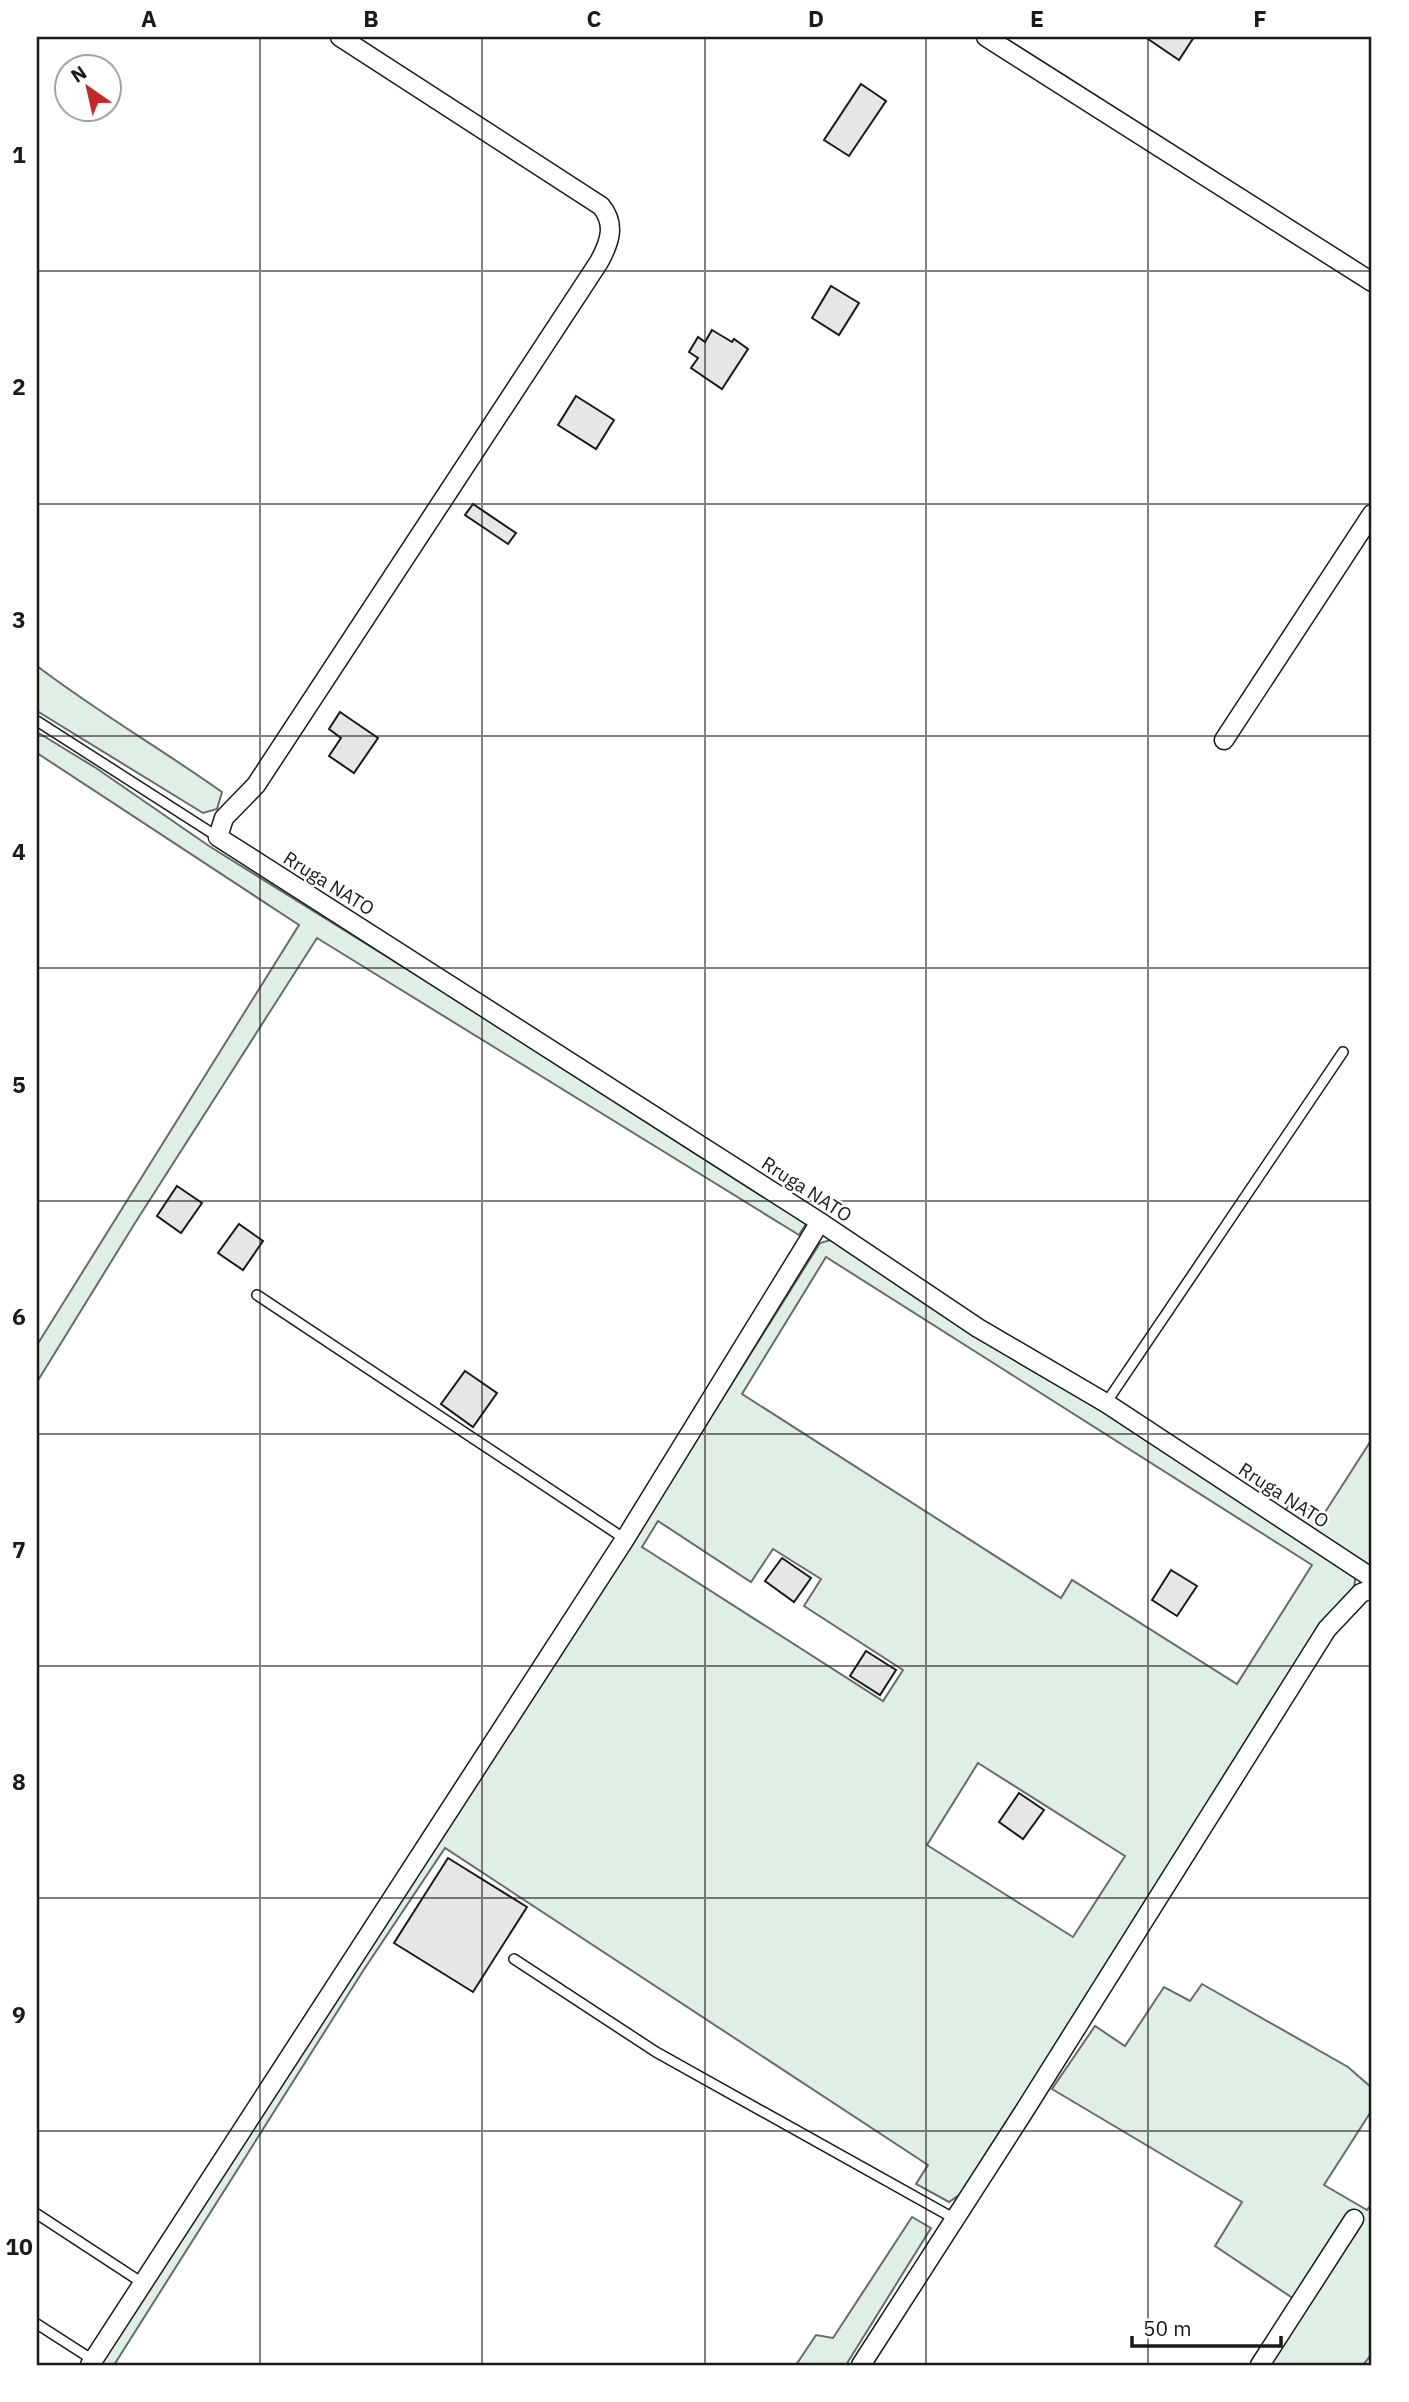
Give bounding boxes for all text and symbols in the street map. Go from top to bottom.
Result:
text: A [141,3,157,33]
text: B [363,3,379,33]
text: C [587,3,602,33]
text: D [808,3,824,33]
text: E [1030,3,1044,33]
text: F [1253,3,1267,33]
north arrow [52,52,122,122]
text: N [66,60,91,88]
text: 1 [12,139,26,169]
text: 2 [12,371,26,401]
text: 3 [12,604,26,634]
text: 4 [12,836,26,866]
street label: Rruga NATO [279,846,379,920]
text: 5 [12,1069,26,1099]
street label: Rruga NATO [757,1151,857,1227]
text: 6 [12,1301,26,1331]
street label: Rruga NATO [1234,1457,1334,1533]
text: 7 [12,1534,26,1564]
text: 8 [12,1766,26,1796]
text: 9 [12,1999,26,2029]
text: 10 [5,2231,33,2261]
scale bar [1132,2304,1281,2348]
text: 50 m [1143,2314,1192,2342]

